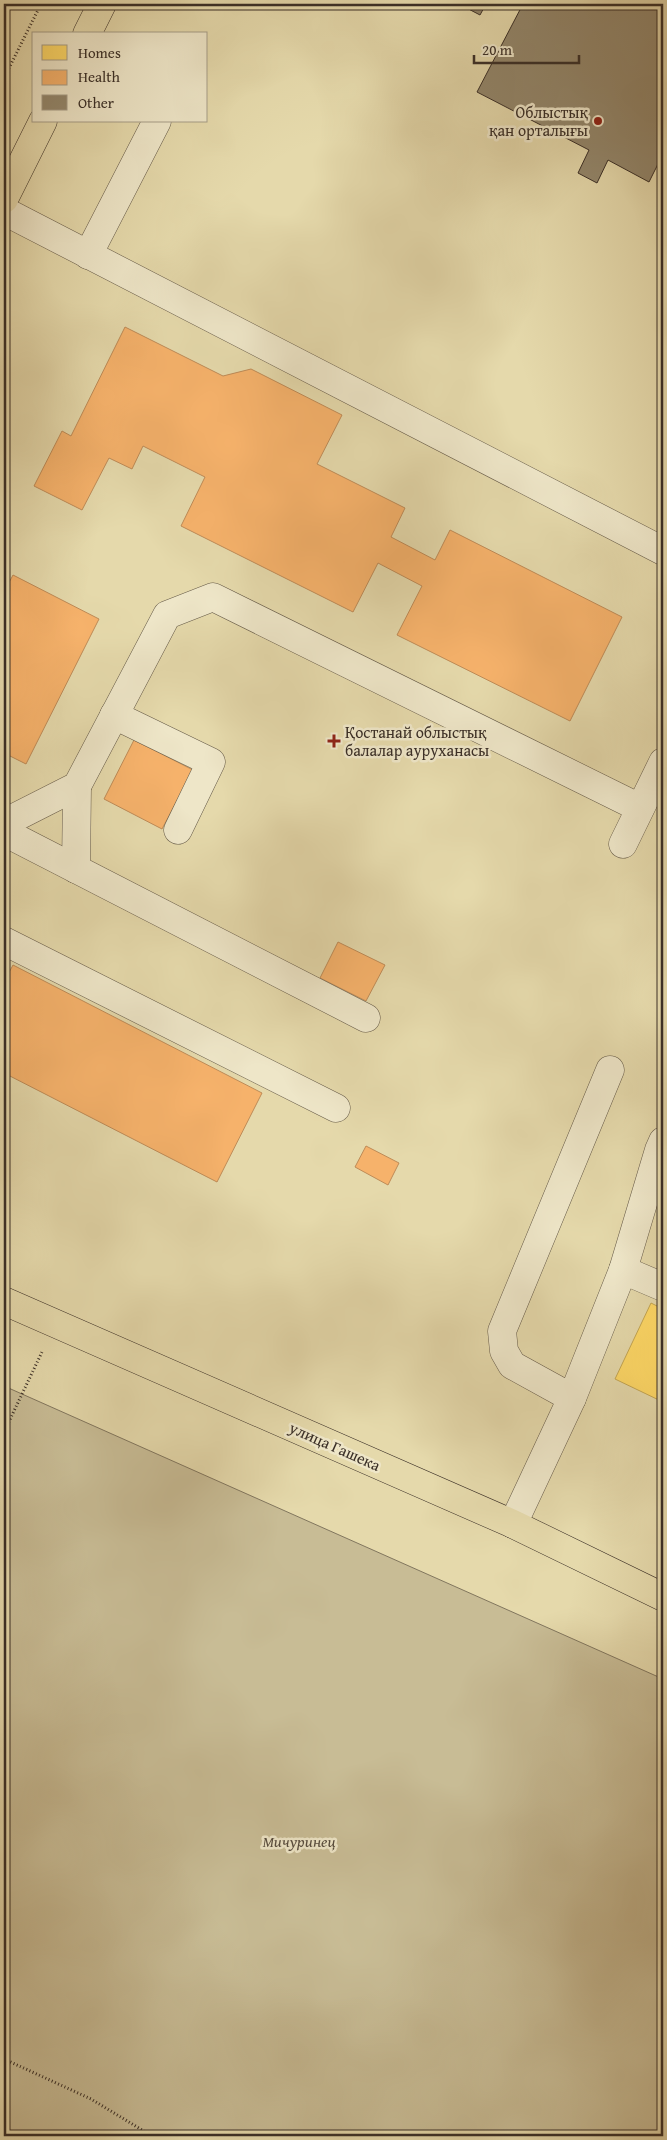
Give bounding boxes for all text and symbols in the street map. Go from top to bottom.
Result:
legend [32,32,208,122]
scale bar [474,32,580,64]
text: 20 m [482,39,513,60]
text: Homes [78,42,121,63]
text: Health [78,66,121,87]
text: Other [78,92,114,113]
place label: Облыстық қан орталығы [489,100,588,142]
marker: Облыстық қан орталығы [592,115,604,127]
place label: Қостанай облыстық балалар ауруханасы [345,720,489,762]
marker: Қостанай облыстық балалар ауруханасы [327,734,341,748]
street label: улица Гашека [285,1415,385,1477]
park label: Мичуринец [262,1829,336,1853]

